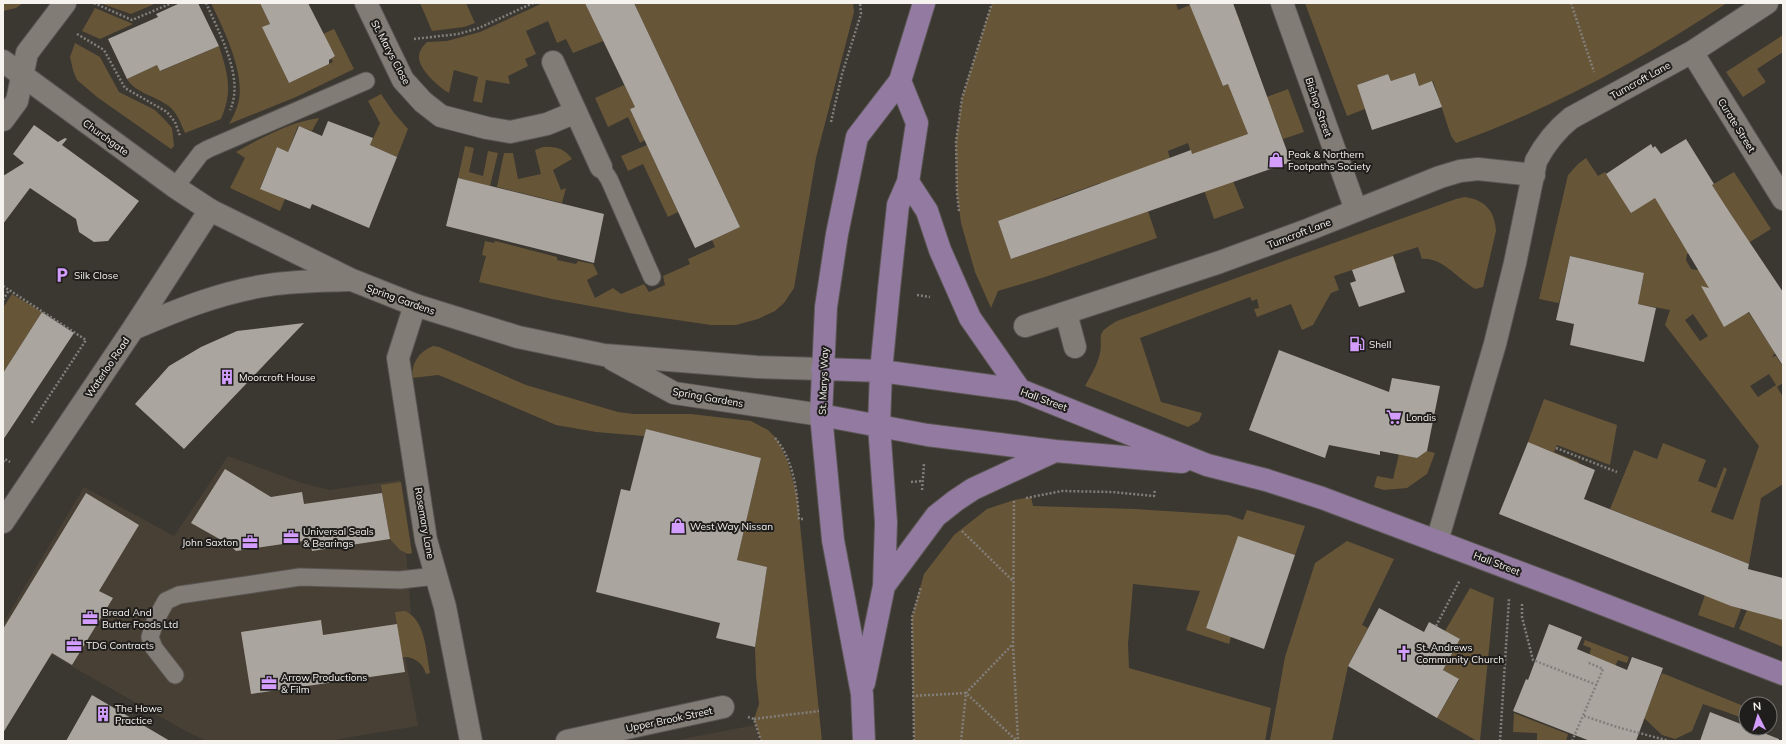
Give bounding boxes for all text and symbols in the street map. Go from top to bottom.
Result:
street label: St. Marys Close [368,18,413,87]
street label: Turncroft Lane [1608,59,1673,102]
street label: Bishop Street [1302,76,1335,139]
street label: Curate Street [1715,96,1759,155]
street label: Churchgate [80,116,131,158]
place label: Peak & Northern Footpaths Society [1288,148,1371,173]
shop icon: Peak & Northern Footpaths Society [1267,151,1285,169]
street label: Turncroft Lane [1266,215,1333,251]
parking icon: Silk Close [53,266,71,284]
place label: Silk Close [74,269,118,282]
street label: Spring Gardens [365,281,437,318]
street label: Waterloo Road [82,335,132,400]
fuel station icon: Shell [1348,335,1366,353]
place label: Shell [1369,338,1391,351]
street label: St. Marys Way [816,346,831,415]
building icon: Moorcroft House [218,368,236,386]
place label: Moorcroft House [239,371,316,384]
street label: Spring Gardens [671,385,744,410]
street label: Hall Street [1019,385,1069,414]
supermarket icon: Londis [1385,408,1403,426]
place label: Londis [1406,411,1436,424]
street label: Rosemary Lane [412,486,437,560]
shop icon: West Way Nissan [669,517,687,535]
place label: West Way Nissan [690,520,773,533]
place label: Universal Seals & Bearings [303,525,374,550]
office icon: Universal Seals & Bearings [282,528,300,546]
office icon: John Saxton [241,533,259,551]
place label: John Saxton [182,536,238,549]
street label: Hall Street [1472,549,1522,578]
place label: Bread And Butter Foods Ltd [102,606,178,631]
office icon: Bread And Butter Foods Ltd [81,609,99,627]
office icon: TDG Contracts [65,636,83,654]
place label: TDG Contracts [86,639,154,652]
place label: St. Andrews Community Church [1416,641,1504,666]
church icon: St. Andrews Community Church [1395,644,1413,662]
place label: Arrow Productions & Film [281,671,367,696]
office icon: Arrow Productions & Film [260,674,278,692]
north arrow [1738,696,1778,736]
text: N [1752,699,1762,713]
place label: The Howe Practice [115,702,162,727]
street label: Upper Brook Street [625,704,714,735]
building icon: The Howe Practice [94,705,112,723]

